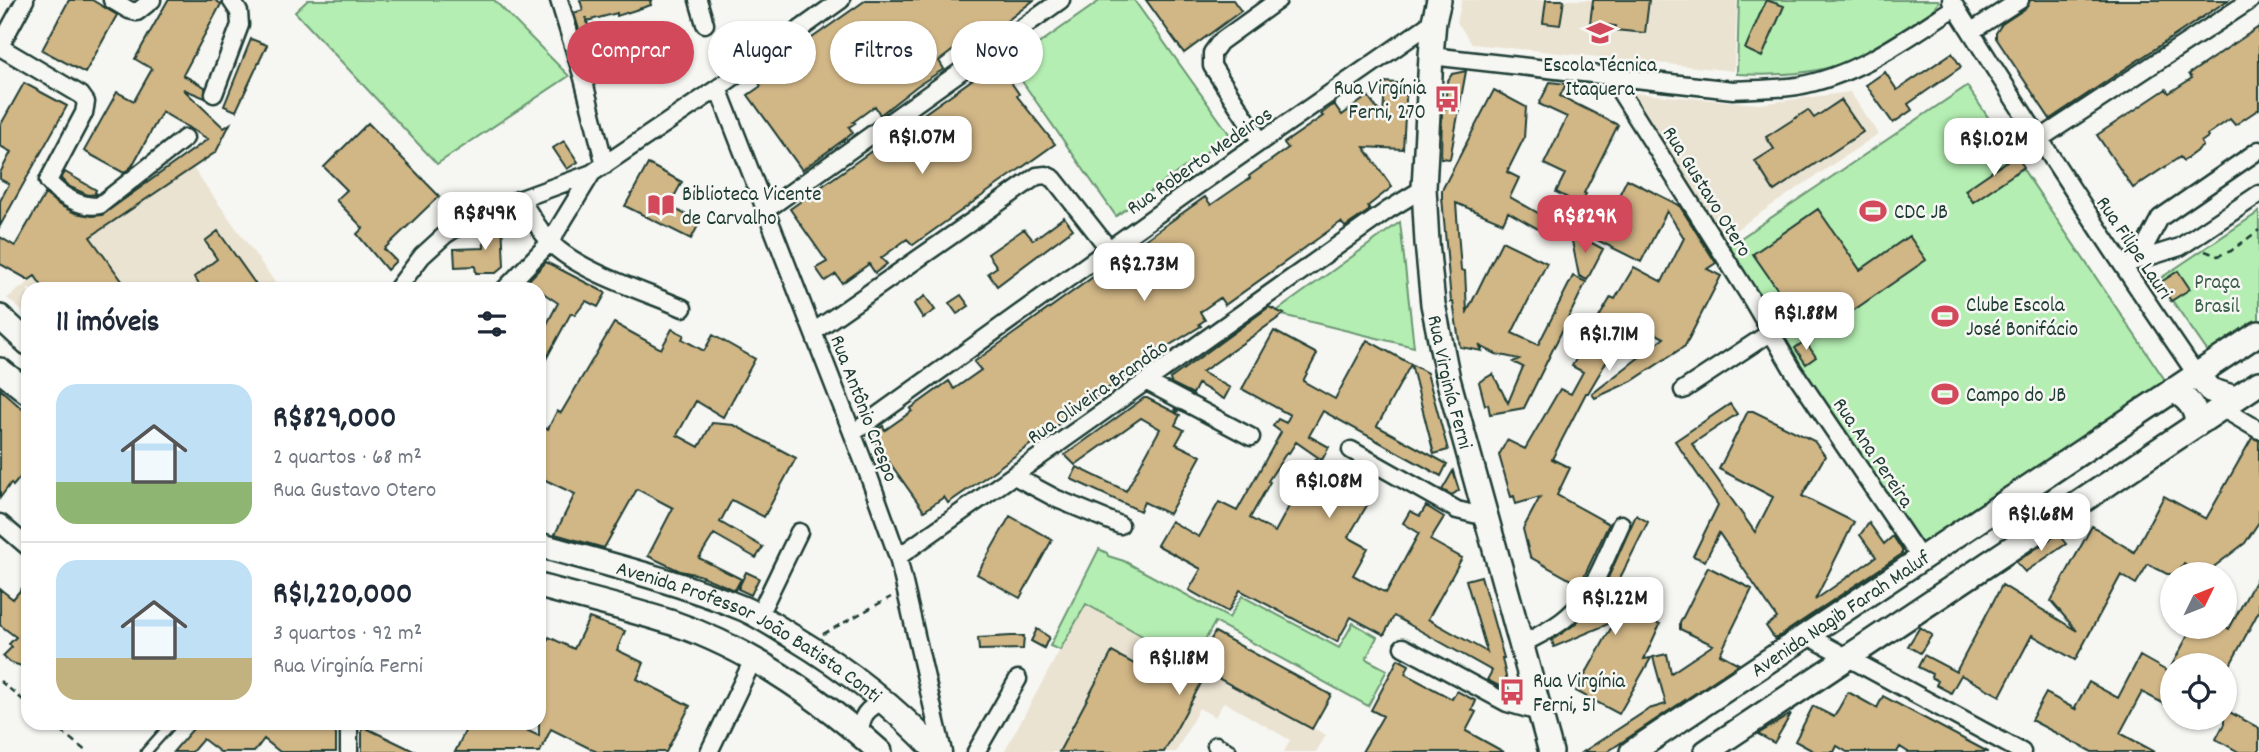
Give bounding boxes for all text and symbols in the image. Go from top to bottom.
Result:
school or university icon: Escola Técnica Itaquera [1585,18,1615,48]
chip: Comprar [567,21,694,84]
chip: Alugar [708,21,816,84]
chip: Filtros [830,21,937,84]
chip: Novo [951,21,1043,84]
place label: Escola Técnica Itaquera [1543,52,1658,106]
place label: Rua Virgínia Ferni, 270 [1334,75,1427,129]
bus stop icon: Rua Virgínia Ferni, 270 [1432,84,1462,114]
street label: Rua Roberto Medeiros [1122,101,1280,224]
pin: R$1.07M [857,116,987,176]
pin: R$1.02M [1929,118,2059,178]
street label: Rua Gustavo Otero [1653,121,1758,264]
text: R$1.07M [889,122,955,155]
text: R$1.02M [1960,124,2028,157]
place label: Biblioteca Vicente de Carvalho [682,181,821,235]
library icon: Biblioteca Vicente de Carvalho [646,190,676,220]
street label: Rua Filipe Lauri [2087,191,2178,306]
pin: R$849K [428,192,542,252]
pin: R$829K [1528,196,1642,255]
sports icon: CDC JB [1858,196,1888,226]
text: R$849K [454,198,516,231]
place label: CDC JB [1894,199,1948,229]
text: R$829K [1553,201,1617,234]
pin: R$2.73M [1079,244,1209,303]
text: R$2.73M [1109,249,1179,282]
park label: Praça Brasil [2194,269,2241,323]
pin: R$1.88M [1741,292,1871,352]
place label: Clube Escola José Bonifácio [1966,292,2078,346]
text: R$1.88M [1774,298,1838,331]
sports icon: Clube Escola José Bonifácio [1930,301,1960,331]
text: 11 imóveis [56,303,159,346]
icon: filters [473,305,511,343]
street label: Rua Virginía Ferni [1418,313,1479,453]
pin: R$1.71M [1544,314,1674,373]
text: R$1.71M [1579,319,1639,352]
street label: Rua Antônio Crespo [820,331,904,487]
street label: Rua Oliveira Brandão [1022,334,1175,453]
sports icon: Campo do JB [1930,379,1960,409]
place label: Campo do JB [1966,382,2066,412]
street label: Rua Ana Pereira [1824,393,1920,516]
text: R$829,000 [273,399,396,442]
icon: home [112,412,196,496]
text: 2 quartos · 68 m² [273,442,422,475]
pin: R$1.08M [1264,461,1394,520]
text: R$1.08M [1296,466,1362,499]
text: Rua Gustavo Otero [273,475,436,508]
pin: R$1.68M [1976,494,2106,553]
text: R$1.68M [2008,499,2074,532]
street label: Avenida Nagib Farah Maluf [1746,545,1938,686]
street label: Avenida Professor João Batista Conti [612,555,887,712]
north arrow [2160,562,2236,639]
map controls [2160,562,2237,730]
text: R$1,220,000 [273,575,412,618]
pin: R$1.22M [1550,578,1680,637]
text: R$1.22M [1582,583,1648,616]
icon: home [112,588,196,672]
text: 3 quartos · 92 m² [273,618,422,651]
pin: R$1.18M [1114,638,1244,697]
text: R$1.18M [1149,643,1209,676]
text: Rua Virginía Ferni [273,651,423,684]
button: locate [2160,653,2237,730]
place label: Rua Virgínia Ferni, 51 [1533,668,1626,722]
bus stop icon: Rua Virgínia Ferni, 51 [1497,677,1527,707]

